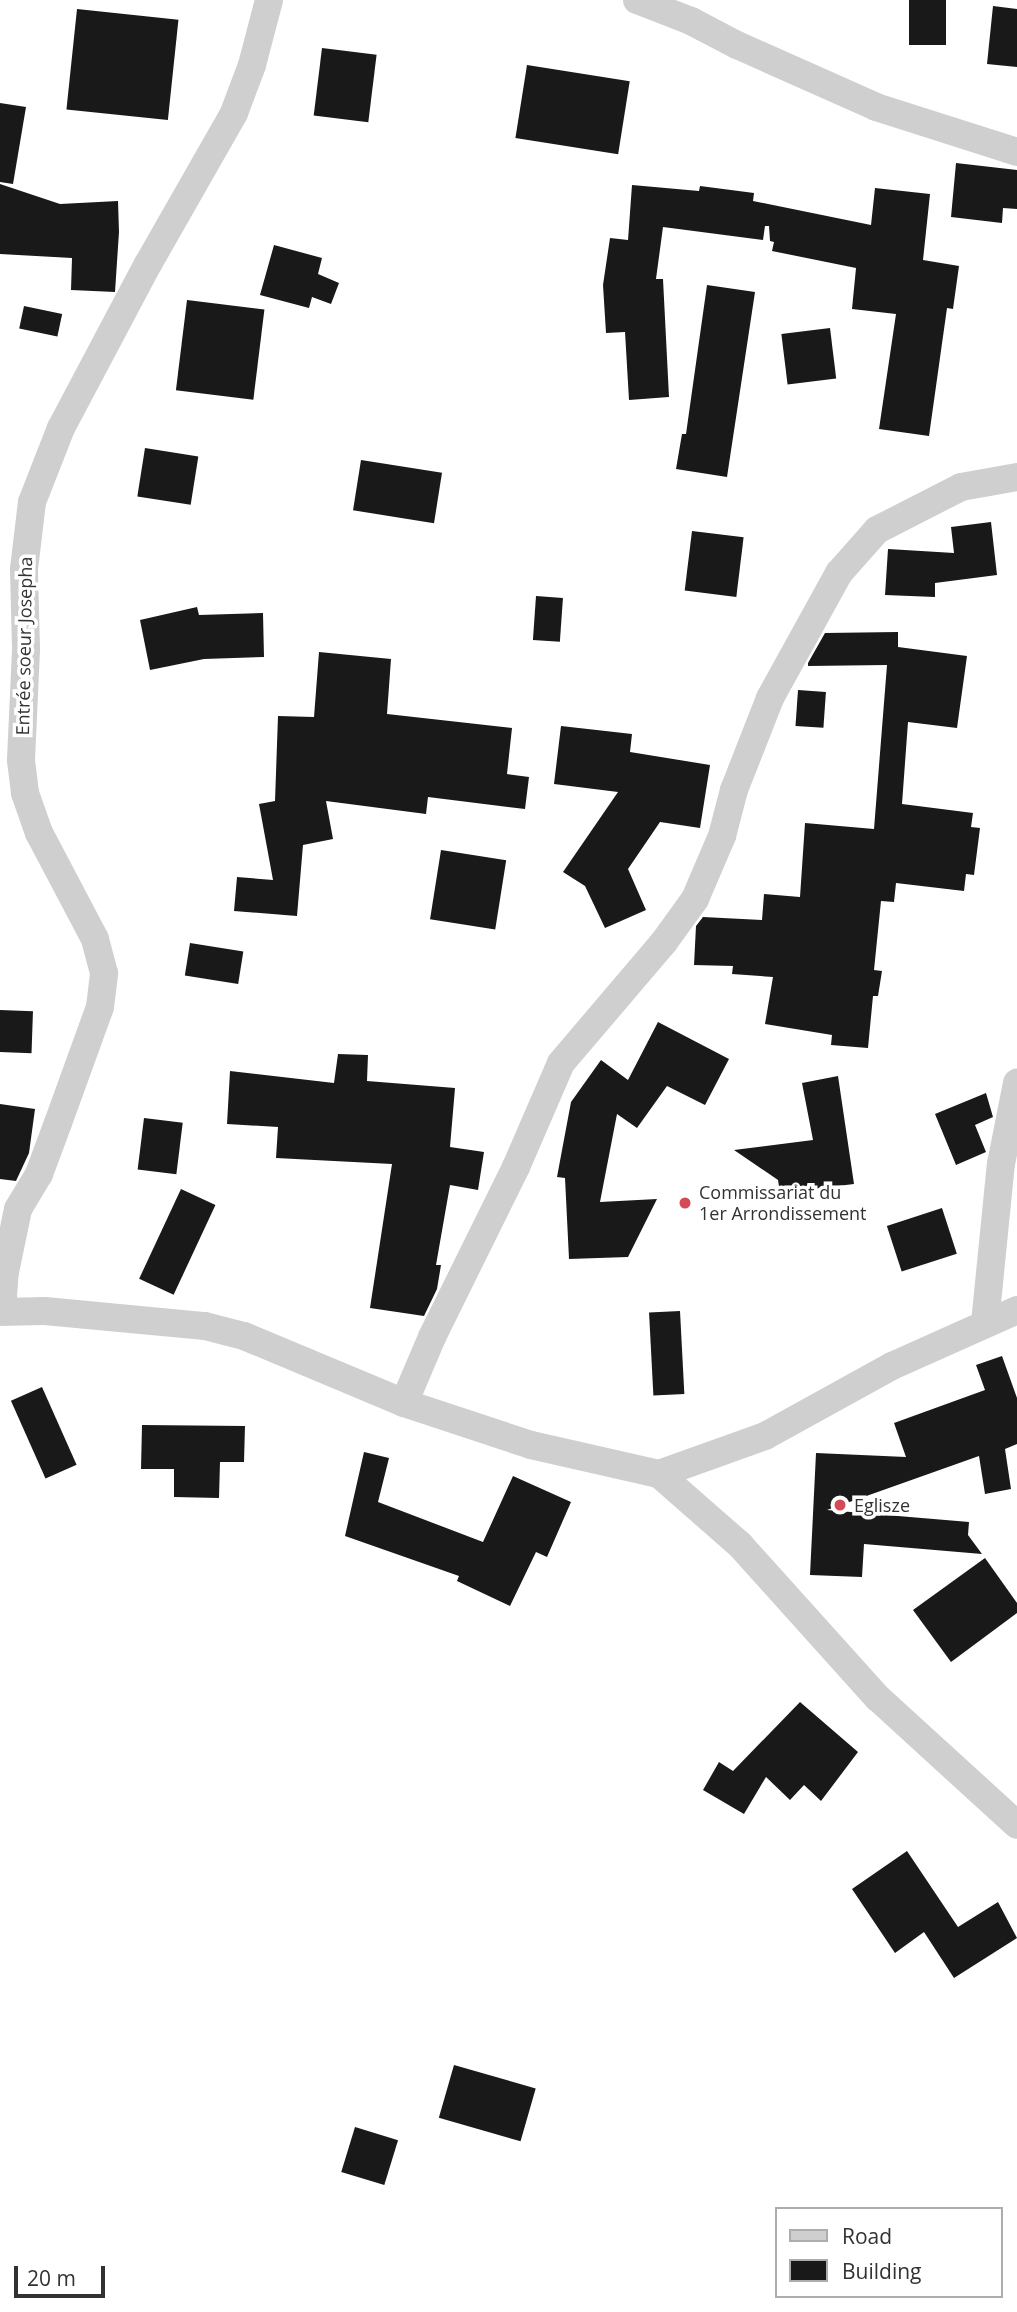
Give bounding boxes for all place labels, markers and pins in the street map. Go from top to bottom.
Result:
place label: Commissariat du 1er Arrondissement [699,1182,866,1224]
marker: Commissariat du 1er Arrondissement [677,1195,693,1211]
place label: Eglisze [854,1494,910,1516]
marker: Eglisze [832,1497,848,1513]

